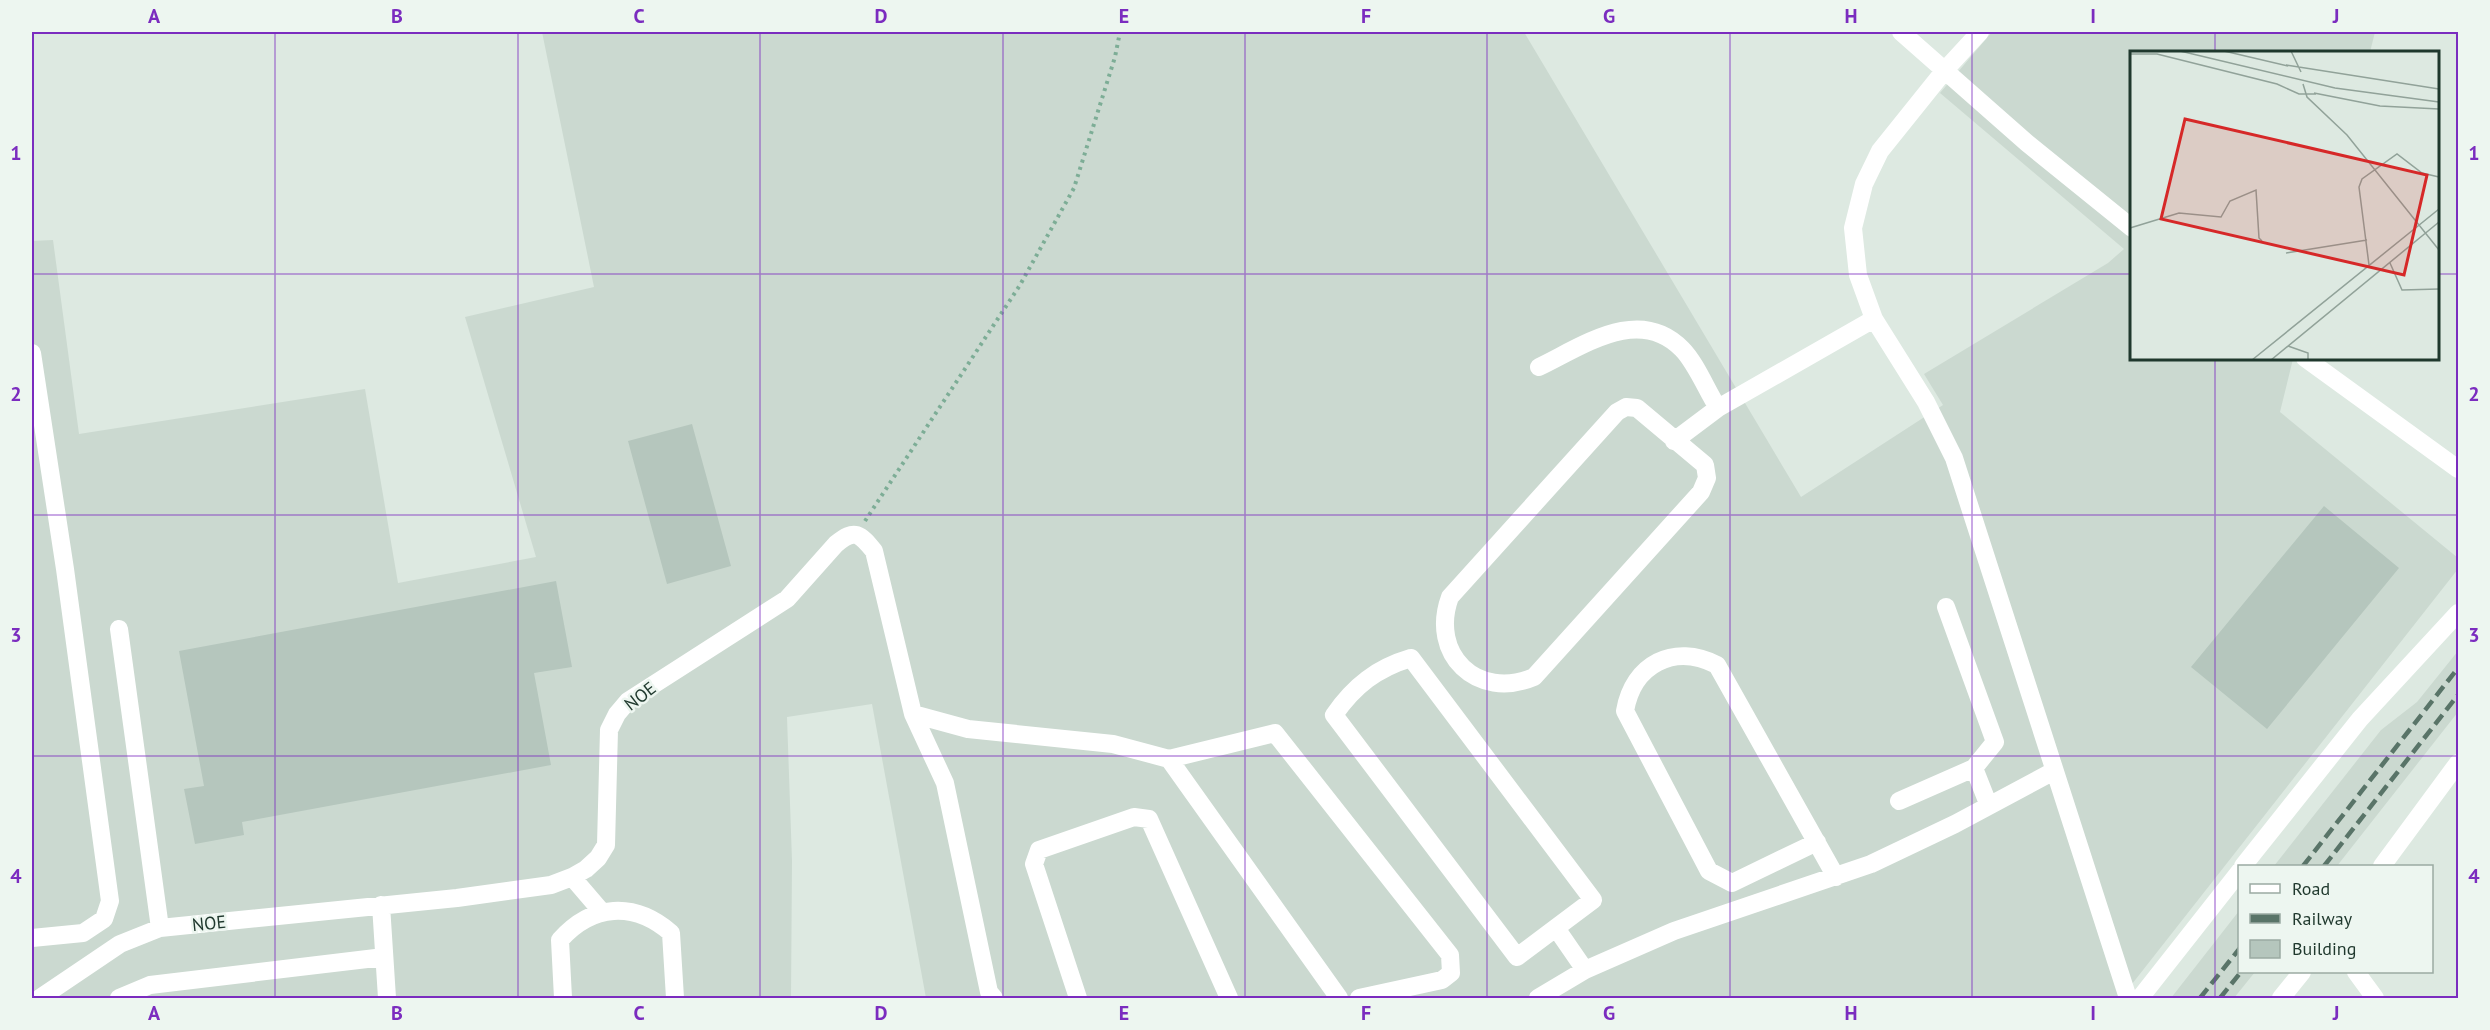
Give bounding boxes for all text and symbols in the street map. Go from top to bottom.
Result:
text: A [148,3,161,29]
text: B [391,3,403,29]
text: C [633,3,645,29]
text: D [875,3,888,29]
text: E [1119,3,1129,29]
text: F [1361,3,1371,29]
text: G [1603,3,1615,29]
text: H [1844,3,1858,29]
text: I [2090,3,2096,29]
text: J [2332,3,2339,29]
inset map [2130,51,2439,360]
text: 1 [10,140,22,166]
text: 1 [2468,140,2480,166]
text: 2 [10,381,22,407]
text: 2 [2468,381,2480,407]
text: 3 [10,622,22,648]
text: 3 [2468,622,2480,648]
street label: NOE [619,676,661,716]
text: 4 [10,863,22,889]
text: 4 [2468,863,2480,889]
legend [2238,865,2433,973]
text: Road [2292,877,2330,900]
text: Railway [2292,907,2353,930]
street label: NOE [191,910,227,936]
text: Building [2292,937,2356,960]
text: A [148,1000,161,1026]
text: B [391,1000,403,1026]
text: C [633,1000,645,1026]
text: D [875,1000,888,1026]
text: E [1119,1000,1129,1026]
text: F [1361,1000,1371,1026]
text: G [1603,1000,1615,1026]
text: H [1844,1000,1858,1026]
text: I [2090,1000,2096,1026]
text: J [2332,1000,2339,1026]

